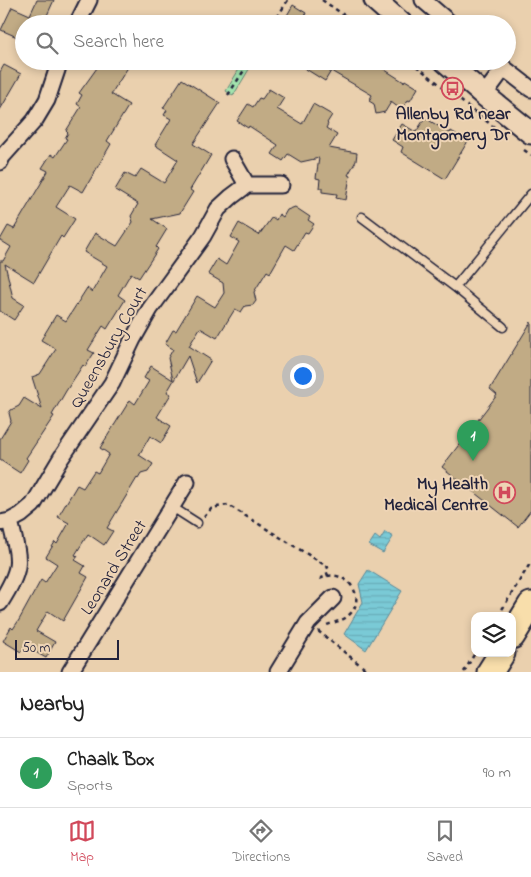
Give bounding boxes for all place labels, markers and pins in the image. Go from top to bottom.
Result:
bus stop icon: Allenby Rd near Montgomery Dr [441,76,465,100]
place label: Allenby Rd near Montgomery Dr [396,102,511,150]
pin: 1 [457,420,489,461]
place label: My Health Medical Centre [384,472,489,519]
hospital icon: My Health Medical Centre [492,481,516,505]

